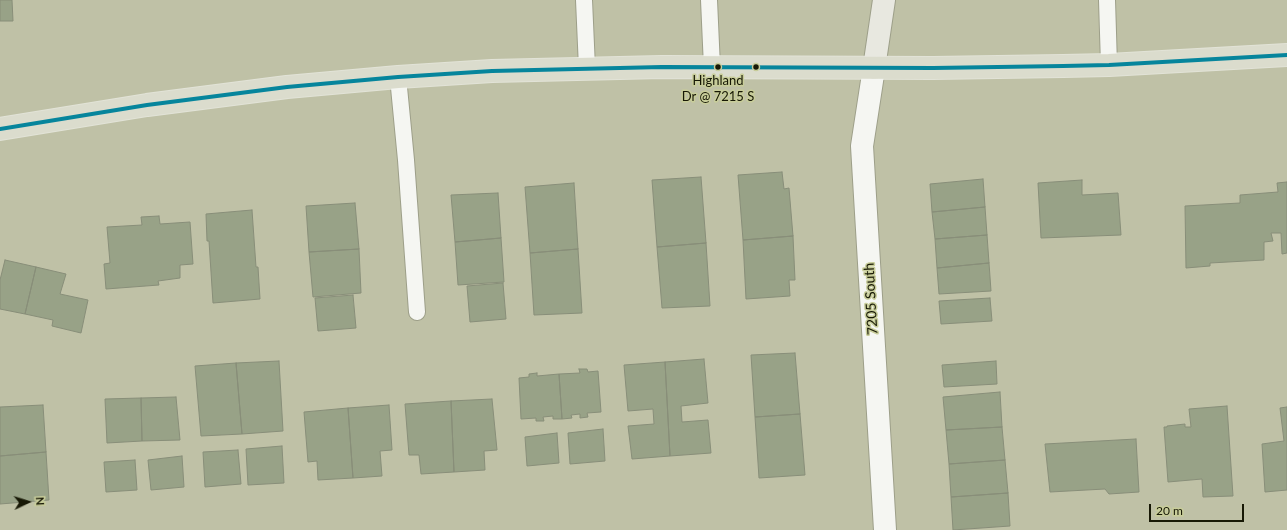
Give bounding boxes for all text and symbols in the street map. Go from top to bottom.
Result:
marker: Highland Dr @ 7215 S [713,62,723,72]
unlabelled marker [751,62,761,72]
place label: Highland Dr @ 7215 S [682,73,754,104]
street label: 7205 South [861,263,881,335]
north arrow [8,482,48,522]
text: N [34,496,47,506]
scale bar [1151,496,1246,522]
text: 20 m [1156,503,1183,518]

